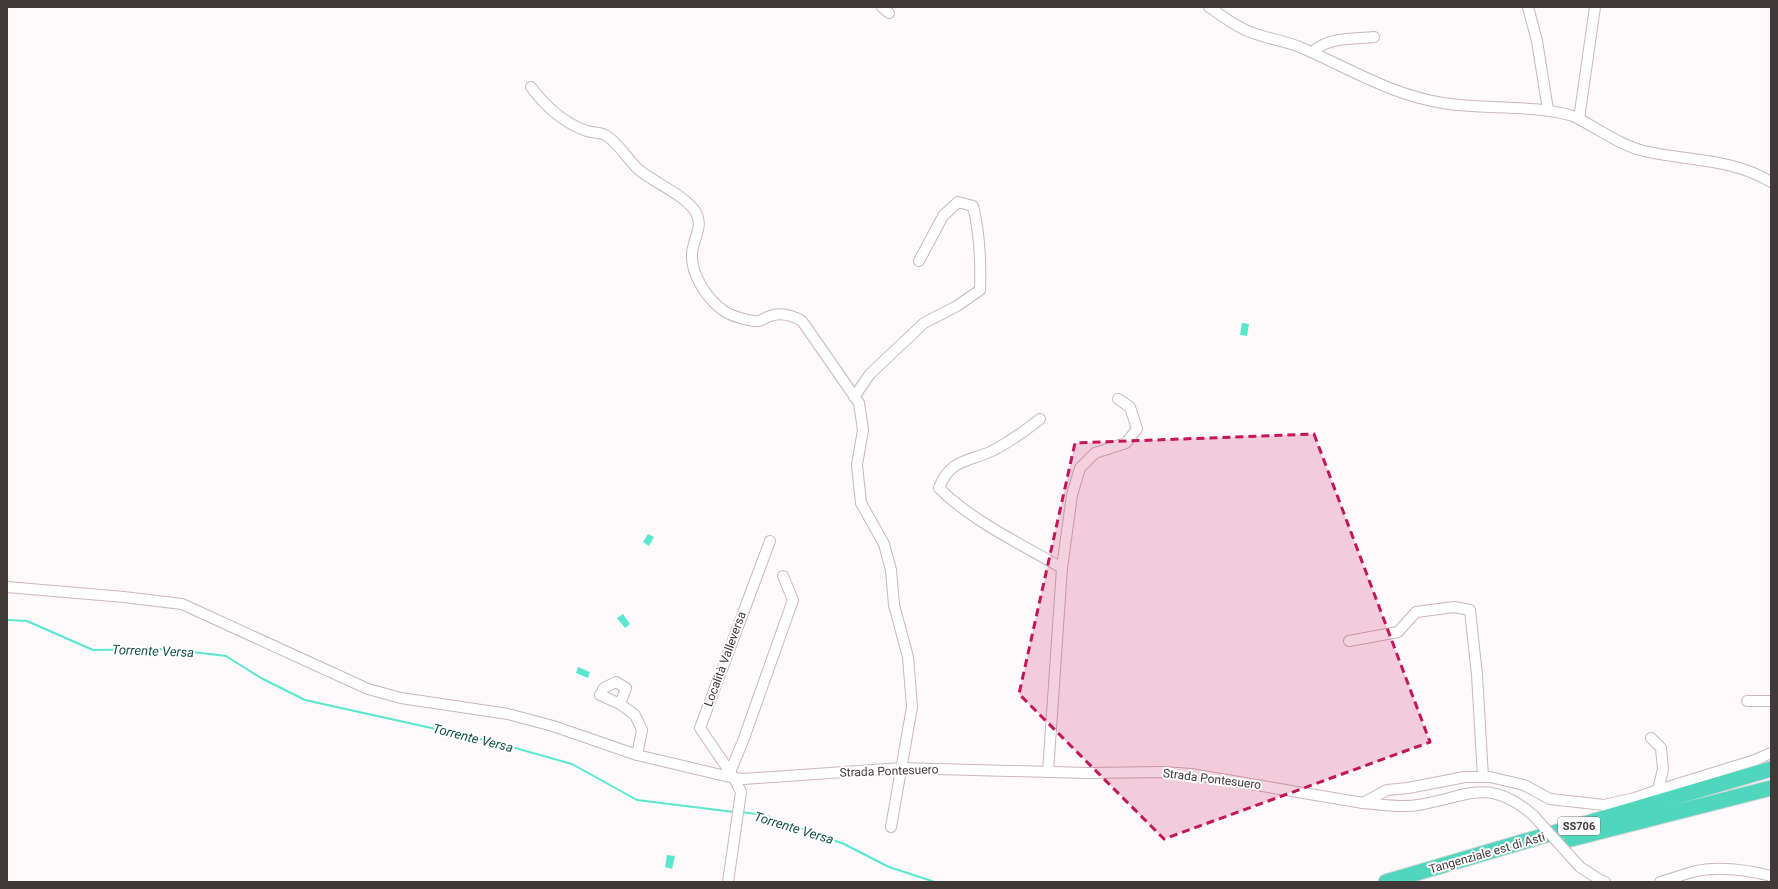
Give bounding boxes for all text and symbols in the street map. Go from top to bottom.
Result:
street label: Località Valleversa [701,609,749,709]
water label: Torrente Versa [112,642,194,660]
water label: Torrente Versa [431,721,515,755]
street label: Strada Pontesuero [839,762,939,780]
street label: Strada Pontesuero [1162,766,1262,792]
water label: Torrente Versa [752,809,836,847]
road number: SS706 [1558,817,1600,835]
street label: Tangenziale est di Asti [1427,830,1547,876]

